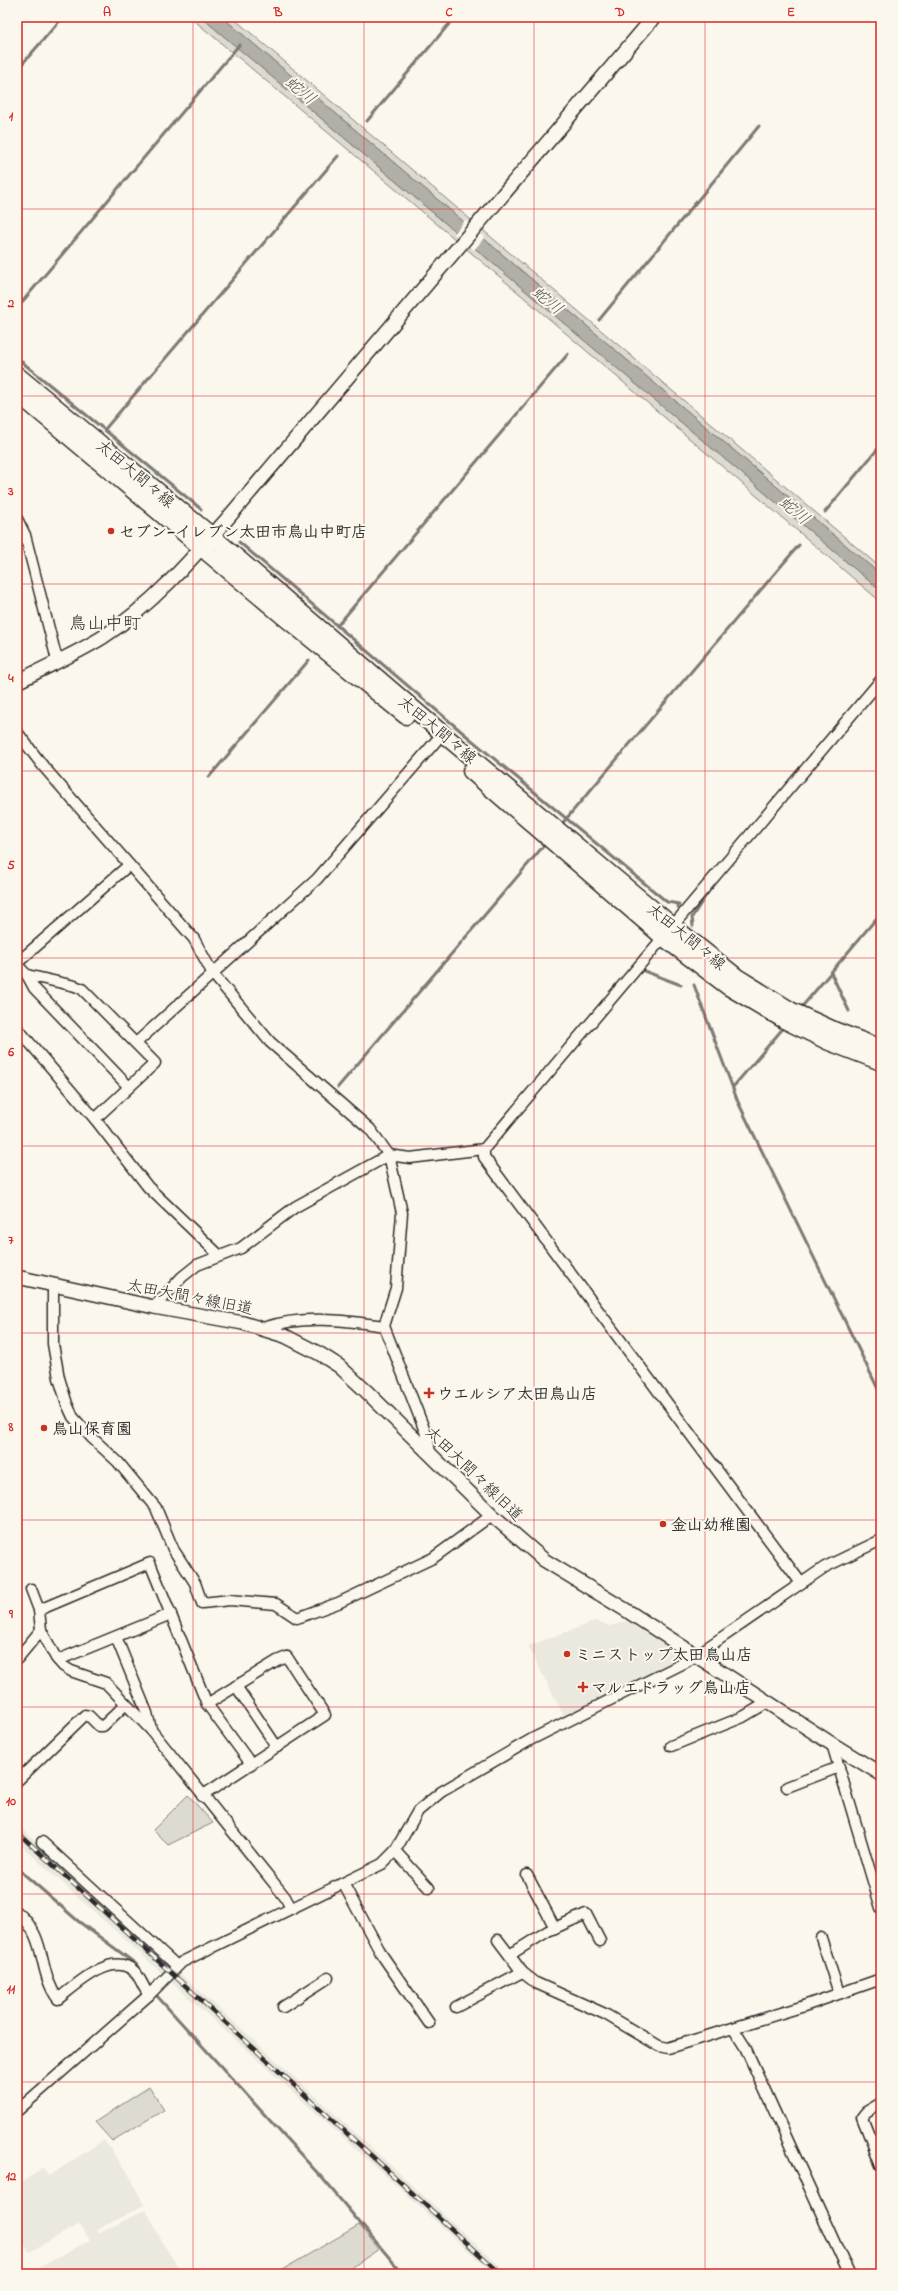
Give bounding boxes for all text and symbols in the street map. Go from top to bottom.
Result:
text: A [103,3,111,22]
text: B [273,3,283,22]
text: C [445,3,453,22]
text: D [614,3,625,22]
text: E [787,3,795,22]
water label: 蛇川 [279,71,321,112]
text: 1 [9,107,14,126]
water label: 蛇川 [526,281,568,322]
text: 2 [7,294,15,313]
street label: 太田大間々線 [90,434,179,515]
text: 3 [7,482,14,501]
water label: 蛇川 [773,491,815,532]
place label: セブン−イレブン太田市鳥山中町店 [119,521,367,545]
marker: セブン−イレブン太田市鳥山中町店 [106,526,116,536]
district label: 鳥山中町 [69,612,141,638]
text: 4 [7,669,14,688]
street label: 太田大間々線 [392,690,481,771]
text: 5 [7,856,15,875]
street label: 太田大間々線 [641,898,731,977]
text: 6 [7,1043,14,1062]
text: 7 [8,1231,14,1250]
street label: 太田大間々線旧道 [124,1274,255,1322]
place label: ウエルシア太田鳥山店 [437,1383,597,1407]
marker: ウエルシア太田鳥山店 [424,1388,434,1398]
text: 8 [8,1418,14,1437]
place label: 鳥山保育園 [52,1418,132,1442]
street label: 太田大間々線旧道 [419,1421,528,1528]
marker: 鳥山保育園 [39,1423,49,1433]
place label: 金山幼稚園 [671,1514,751,1538]
marker: 金山幼稚園 [658,1519,668,1529]
text: 9 [8,1605,14,1624]
place label: ミニストップ太田鳥山店 [575,1644,753,1668]
marker: ミニストップ太田鳥山店 [562,1649,572,1659]
place label: マルエドラッグ鳥山店 [591,1677,751,1701]
marker: マルエドラッグ鳥山店 [578,1682,588,1692]
text: 10 [6,1792,16,1811]
text: 11 [7,1980,16,1999]
text: 12 [6,2167,17,2186]

